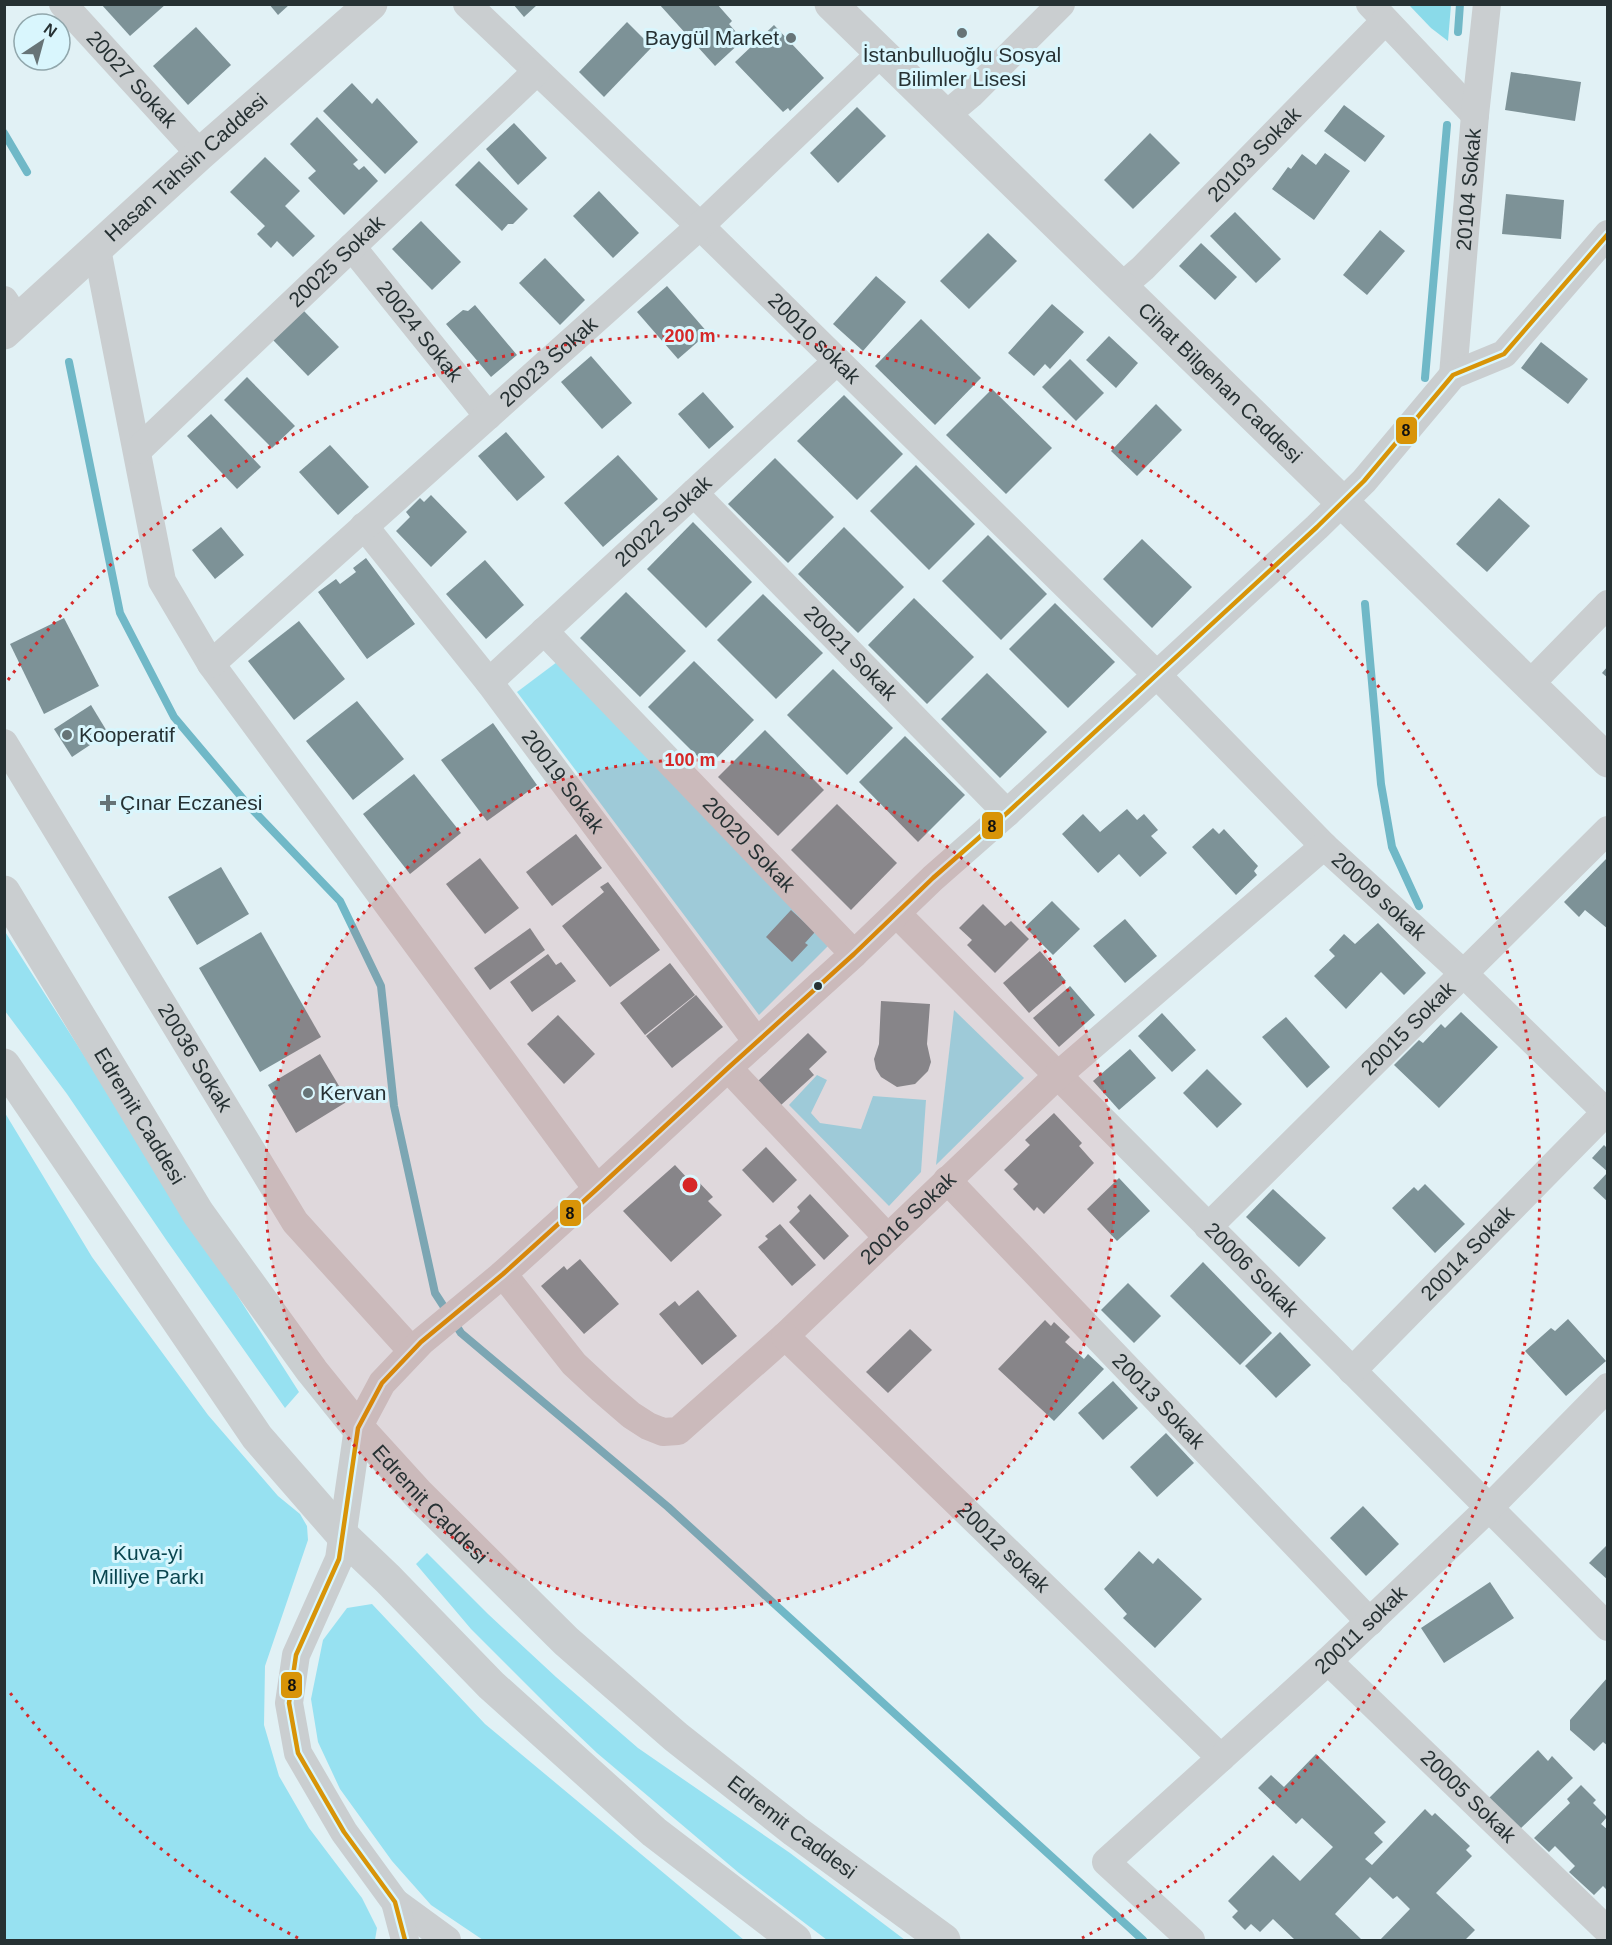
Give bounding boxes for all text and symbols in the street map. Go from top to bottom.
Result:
north arrow [12,12,72,72]
text: N [41,20,60,41]
street label: 20027 Sokak [82,26,182,132]
place label: Baygül Market [645,26,779,49]
marker: İstanbulluoğlu Sosyal Bilimler Lisesi [955,26,969,40]
marker: Baygül Market [784,31,798,45]
place label: İstanbulluoğlu Sosyal Bilimler Lisesi [863,43,1061,90]
street label: Hasan Tahsin Caddesi [100,89,272,246]
street label: 20103 Sokak [1203,102,1305,206]
street label: 20104 Sokak [1452,127,1485,252]
street label: 20025 Sokak [284,210,389,312]
street label: 20024 Sokak [373,276,468,386]
street label: 20010 sokak [764,288,866,388]
street label: Cihat Bilgehan Caddesi [1134,298,1307,467]
street label: 20023 Sokak [495,312,602,411]
text: 200 m [664,326,716,346]
line badge: 8 [1395,416,1418,445]
text: 8 [1402,422,1411,439]
street label: 20022 Sokak [610,471,716,571]
street label: 20021 Sokak [800,601,902,705]
place label: Kooperatif [79,723,175,746]
street label: 20019 Sokak [518,725,610,838]
marker: Kooperatif [60,728,74,742]
text: 100 m [664,750,716,770]
place label: Çınar Eczanesi [120,791,262,814]
street label: 20020 Sokak [699,792,800,897]
marker: Çınar Eczanesi [101,796,115,810]
line badge: 8 [981,811,1004,840]
text: 8 [988,818,997,835]
street label: 20009 sokak [1328,847,1431,945]
street label: 20015 Sokak [1356,976,1460,1079]
unlabelled marker [812,980,824,992]
street label: 20036 Sokak [154,999,237,1116]
street label: Edremit Caddesi [90,1044,190,1188]
place label: Kervan [320,1081,387,1104]
marker: Kervan [301,1086,315,1100]
street label: 20016 Sokak [856,1167,960,1269]
centre of rings [680,1175,700,1195]
line badge: 8 [559,1199,582,1227]
street label: 20014 Sokak [1416,1201,1519,1305]
text: 8 [566,1205,575,1222]
street label: 20006 Sokak [1200,1218,1304,1321]
street label: 20013 Sokak [1108,1348,1210,1453]
street label: Edremit Caddesi [368,1440,493,1568]
street label: 20012 sokak [953,1497,1055,1597]
park label: Kuva-yi Milliye Parkı [91,1541,205,1588]
street label: 20011 sokak [1310,1580,1411,1678]
line badge: 8 [280,1671,303,1699]
text: 8 [288,1677,297,1694]
street label: 20005 Sokak [1417,1745,1521,1847]
street label: Edremit Caddesi [724,1771,861,1883]

